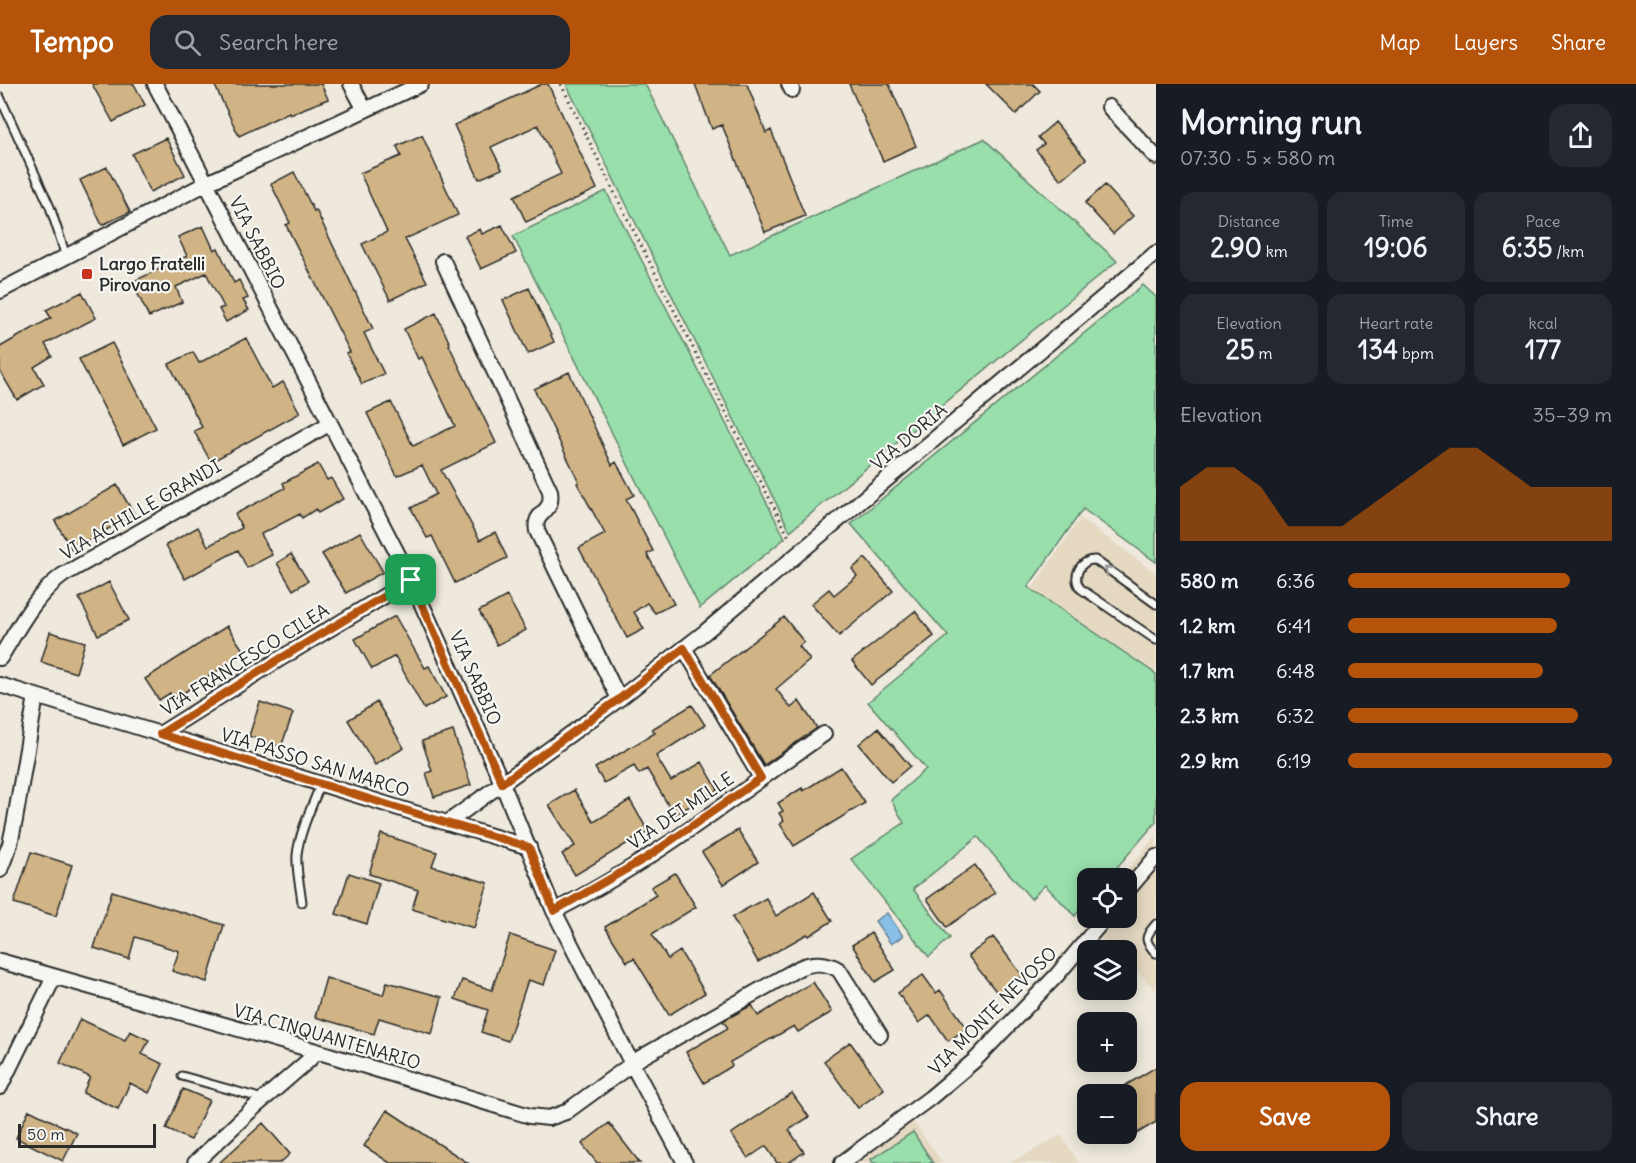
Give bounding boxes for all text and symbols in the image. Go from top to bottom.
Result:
search box [150,15,570,69]
text: Tempo [30,24,114,60]
icon: search [171,26,204,59]
text: Search here [219,28,338,56]
text: Map [1380,29,1420,56]
text: Layers [1453,29,1518,56]
text: Share [1551,29,1606,56]
text: Morning run [1180,101,1362,143]
button: share [1549,104,1612,167]
text: 07:30 · 5 × 580 m [1180,145,1335,170]
street label: VIA SABBIO [224,192,291,293]
text: Distance [1218,211,1280,231]
text: Time [1379,211,1413,231]
text: Pace [1526,211,1560,231]
text: 2.90 [1210,231,1262,264]
text: 19:06 [1364,231,1428,264]
text: 6:35 [1502,231,1552,264]
text: km [1262,241,1288,261]
text: /km [1552,241,1584,261]
place label: Largo Fratelli Pirovano [99,252,205,296]
marker: Largo Fratelli Pirovano [80,267,94,281]
text: Elevation [1216,313,1282,333]
text: Heart rate [1359,313,1433,333]
text: kcal [1529,313,1557,333]
text: 25 [1225,333,1255,366]
text: 134 [1358,333,1398,366]
text: 177 [1525,333,1561,366]
text: m [1255,343,1273,363]
text: bpm [1398,343,1434,363]
street label: VIA DORIA [866,398,951,475]
text: Elevation [1180,402,1262,427]
text: 35–39 m [1533,402,1612,427]
street label: VIA ACHILLE GRANDI [56,454,225,565]
pin [385,554,436,605]
icon: arrive [394,563,427,596]
one-way arrow [1104,566,1115,577]
text: 580 m [1180,568,1238,593]
text: 6:36 [1276,568,1315,593]
street label: VIA FRANCESCO CILEA [156,598,333,721]
text: 1.2 km [1180,613,1236,638]
text: 6:41 [1276,613,1311,638]
street label: VIA SABBIO [444,627,507,729]
text: 1.7 km [1180,658,1234,683]
text: 6:48 [1276,658,1315,683]
text: 2.3 km [1180,703,1239,728]
text: 6:32 [1276,703,1314,728]
street label: VIA PASSO SAN MARCO [218,723,412,802]
text: 2.9 km [1180,748,1239,773]
text: 6:19 [1276,748,1312,773]
street label: VIA DEI MILLE [623,767,738,855]
map controls [1077,868,1137,1144]
button: locate [1077,868,1137,928]
button: layers [1077,940,1137,1000]
street label: VIA MONTE NEVOSO [924,942,1062,1080]
street label: VIA CINQUANTENARIO [231,999,423,1074]
button: + [1077,1012,1137,1072]
button: Save [1180,1082,1390,1151]
button: Share [1402,1082,1612,1151]
button: − [1077,1084,1137,1144]
scale bar [18,1121,156,1148]
text: 50 m [27,1124,65,1144]

